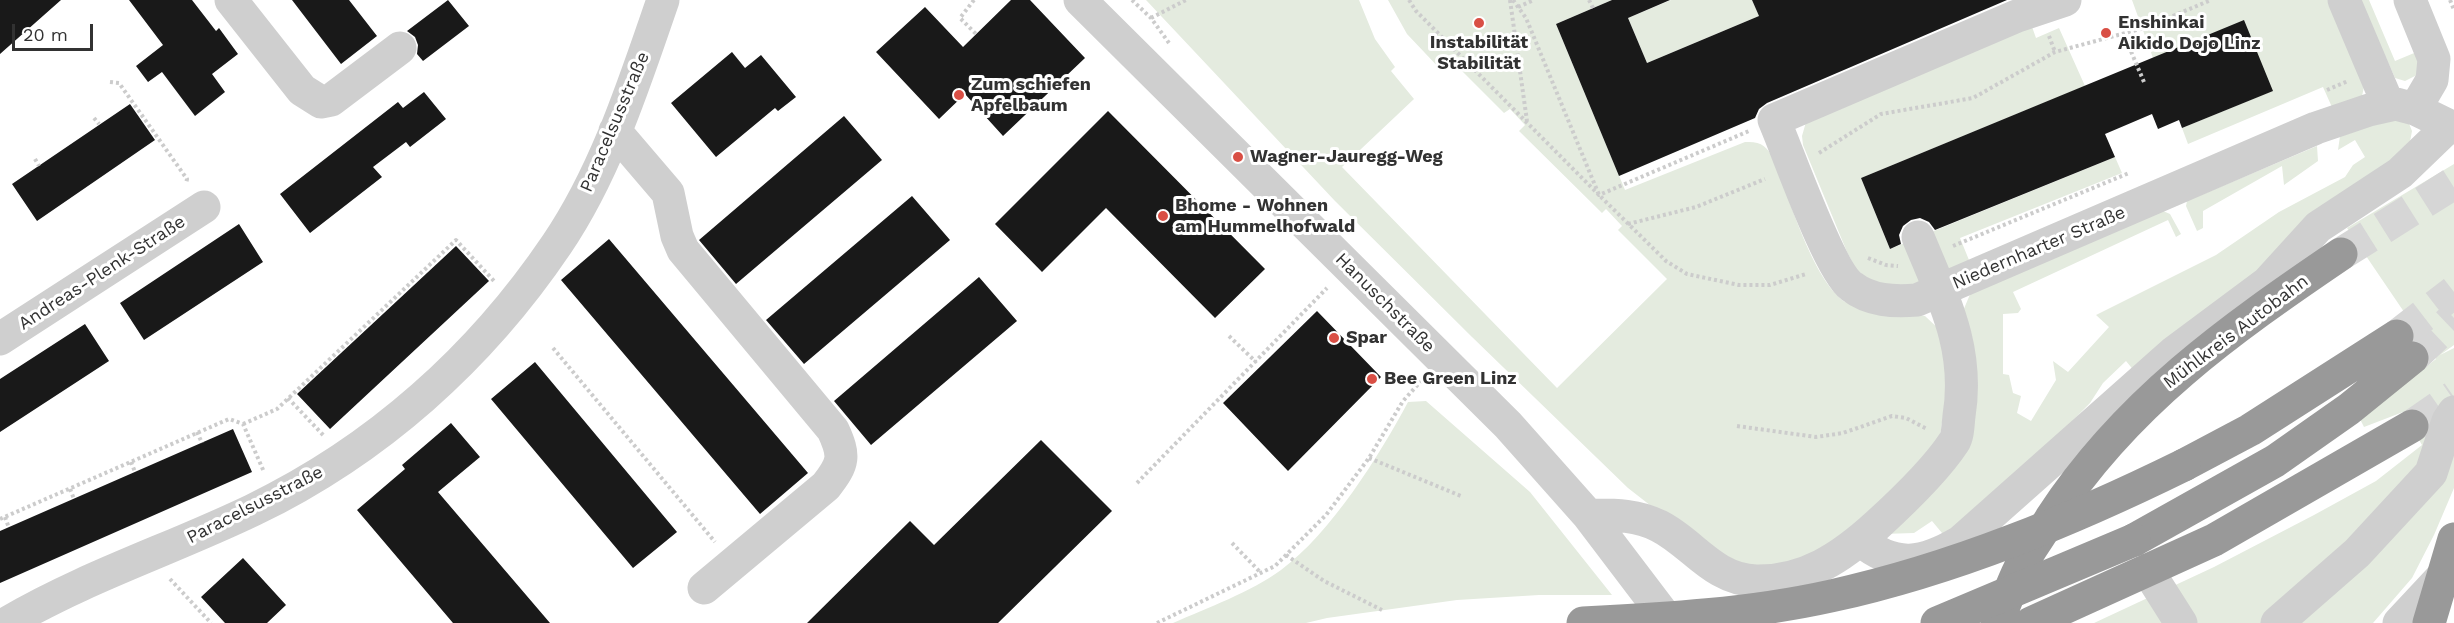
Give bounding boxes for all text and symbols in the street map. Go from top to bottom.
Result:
scale bar [15,12,96,50]
place label: Enshinkai Aikido Dojo Linz [2118,12,2260,54]
marker: Instabilität Stabilität [1472,16,1486,30]
text: 20 m [23,24,68,45]
marker: Enshinkai Aikido Dojo Linz [2099,26,2113,40]
place label: Instabilität Stabilität [1430,32,1528,74]
street label: Paracelsusstraße [576,49,654,195]
place label: Zum schiefen Apfelbaum [971,74,1091,116]
marker: Zum schiefen Apfelbaum [952,88,966,102]
place label: Wagner-Jauregg-Weg [1250,146,1443,168]
marker: Wagner-Jauregg-Weg [1231,150,1245,164]
place label: Bhome - Wohnen am Hummelhofwald [1175,195,1355,238]
street label: Niedernharter Straße [1949,202,2129,294]
marker: Bhome - Wohnen am Hummelhofwald [1156,209,1170,223]
street label: Andreas-Plenk-Straße [15,211,189,335]
street label: Hanuschstraße [1331,249,1439,357]
street label: Mühlkreis Autobahn [2159,270,2313,394]
place label: Spar [1346,327,1387,349]
marker: Spar [1327,331,1341,345]
place label: Bee Green Linz [1384,368,1517,390]
marker: Bee Green Linz [1365,372,1379,386]
street label: Paracelsusstraße [183,461,327,549]

